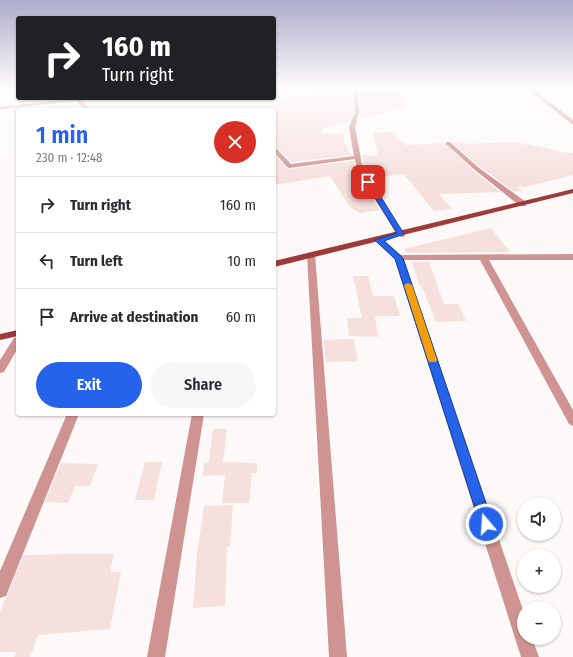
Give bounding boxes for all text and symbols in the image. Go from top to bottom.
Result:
text: 160 m [102,30,171,63]
icon: right [36,32,88,84]
text: Turn right [102,64,174,86]
text: 1 min [36,121,88,149]
button: close [214,121,256,163]
text: 230 m · 12:48 [36,150,103,165]
pin [351,165,385,199]
icon: arrive [357,171,379,193]
icon: right [36,194,58,216]
text: Turn right [70,196,131,214]
text: 160 m [220,196,256,214]
icon: left [36,250,58,272]
text: Turn left [70,252,123,270]
text: 10 m [227,252,256,270]
icon: arrive [36,306,58,328]
text: Arrive at destination [70,308,198,326]
text: 60 m [226,308,256,326]
button: Exit [36,362,142,408]
button: Share [150,362,256,408]
map controls [517,497,561,645]
button: sound [517,497,561,541]
position arrow [465,503,507,545]
button: + [517,549,561,593]
button: − [517,601,561,645]

